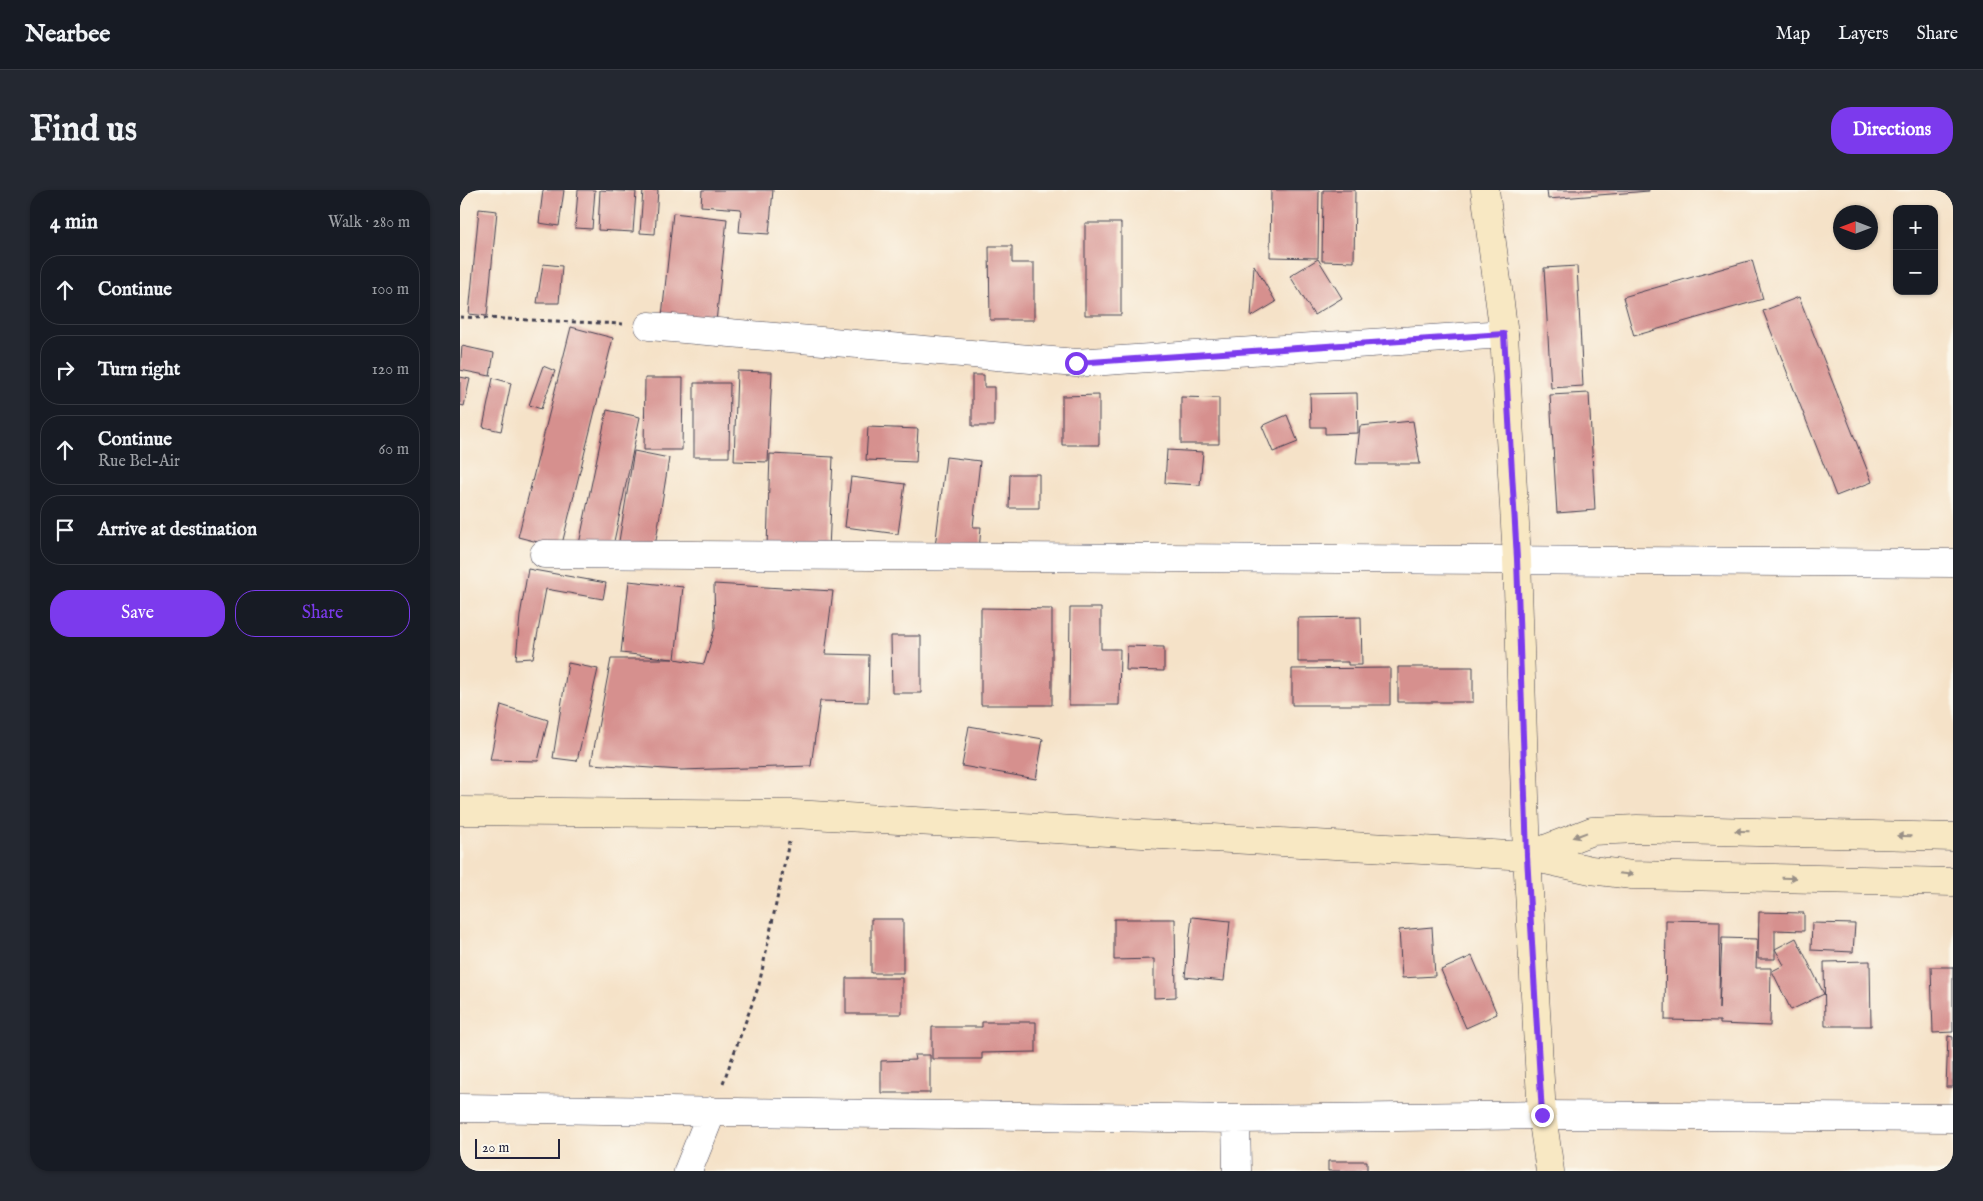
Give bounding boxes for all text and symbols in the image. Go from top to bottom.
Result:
text: Nearbee [25,19,110,50]
text: Map [1776,23,1810,46]
text: Layers [1838,23,1889,46]
text: Share [1917,23,1958,46]
button: Directions [1831,107,1953,154]
text: Find us [30,108,137,153]
north arrow [1833,205,1878,250]
map controls [1893,205,1938,295]
button: + [1893,205,1938,250]
text: 4 min [50,209,98,236]
text: Walk · 280 m [328,213,410,233]
button: − [1893,250,1938,295]
icon: ahead [51,276,79,304]
text: Continue [98,278,172,302]
text: 100 m [372,280,409,300]
route start [1065,352,1088,375]
icon: right [51,356,79,384]
text: Turn right [98,358,180,382]
text: 120 m [372,360,409,380]
text: Continue [98,428,172,452]
icon: ahead [51,436,79,464]
text: 60 m [379,440,409,460]
text: Rue Bel-Air [98,452,180,472]
icon: arrive [51,516,79,544]
text: Arrive at destination [98,518,257,542]
button: Save [50,590,225,637]
button: Share [235,590,410,637]
one-way arrow [1734,827,1750,835]
one-way arrow [1572,831,1587,839]
one-way arrow [1896,831,1912,839]
one-way arrow [1619,870,1635,878]
one-way arrow [1781,875,1797,883]
route end [1531,1104,1554,1127]
scale bar [475,1136,560,1159]
text: 20 m [482,1139,509,1157]

